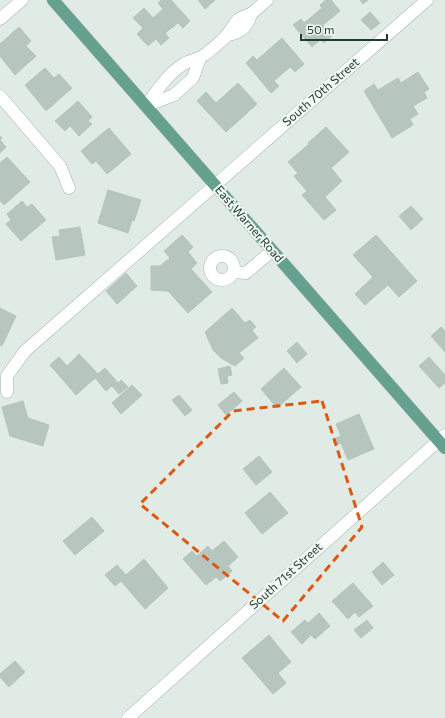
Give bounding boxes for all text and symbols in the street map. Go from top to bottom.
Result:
scale bar [301,16,387,42]
text: 50 m [307,22,335,36]
street label: South 70th Street [279,54,362,128]
street label: East Warner Road [213,182,287,265]
street label: South 71st Street [246,539,325,612]

